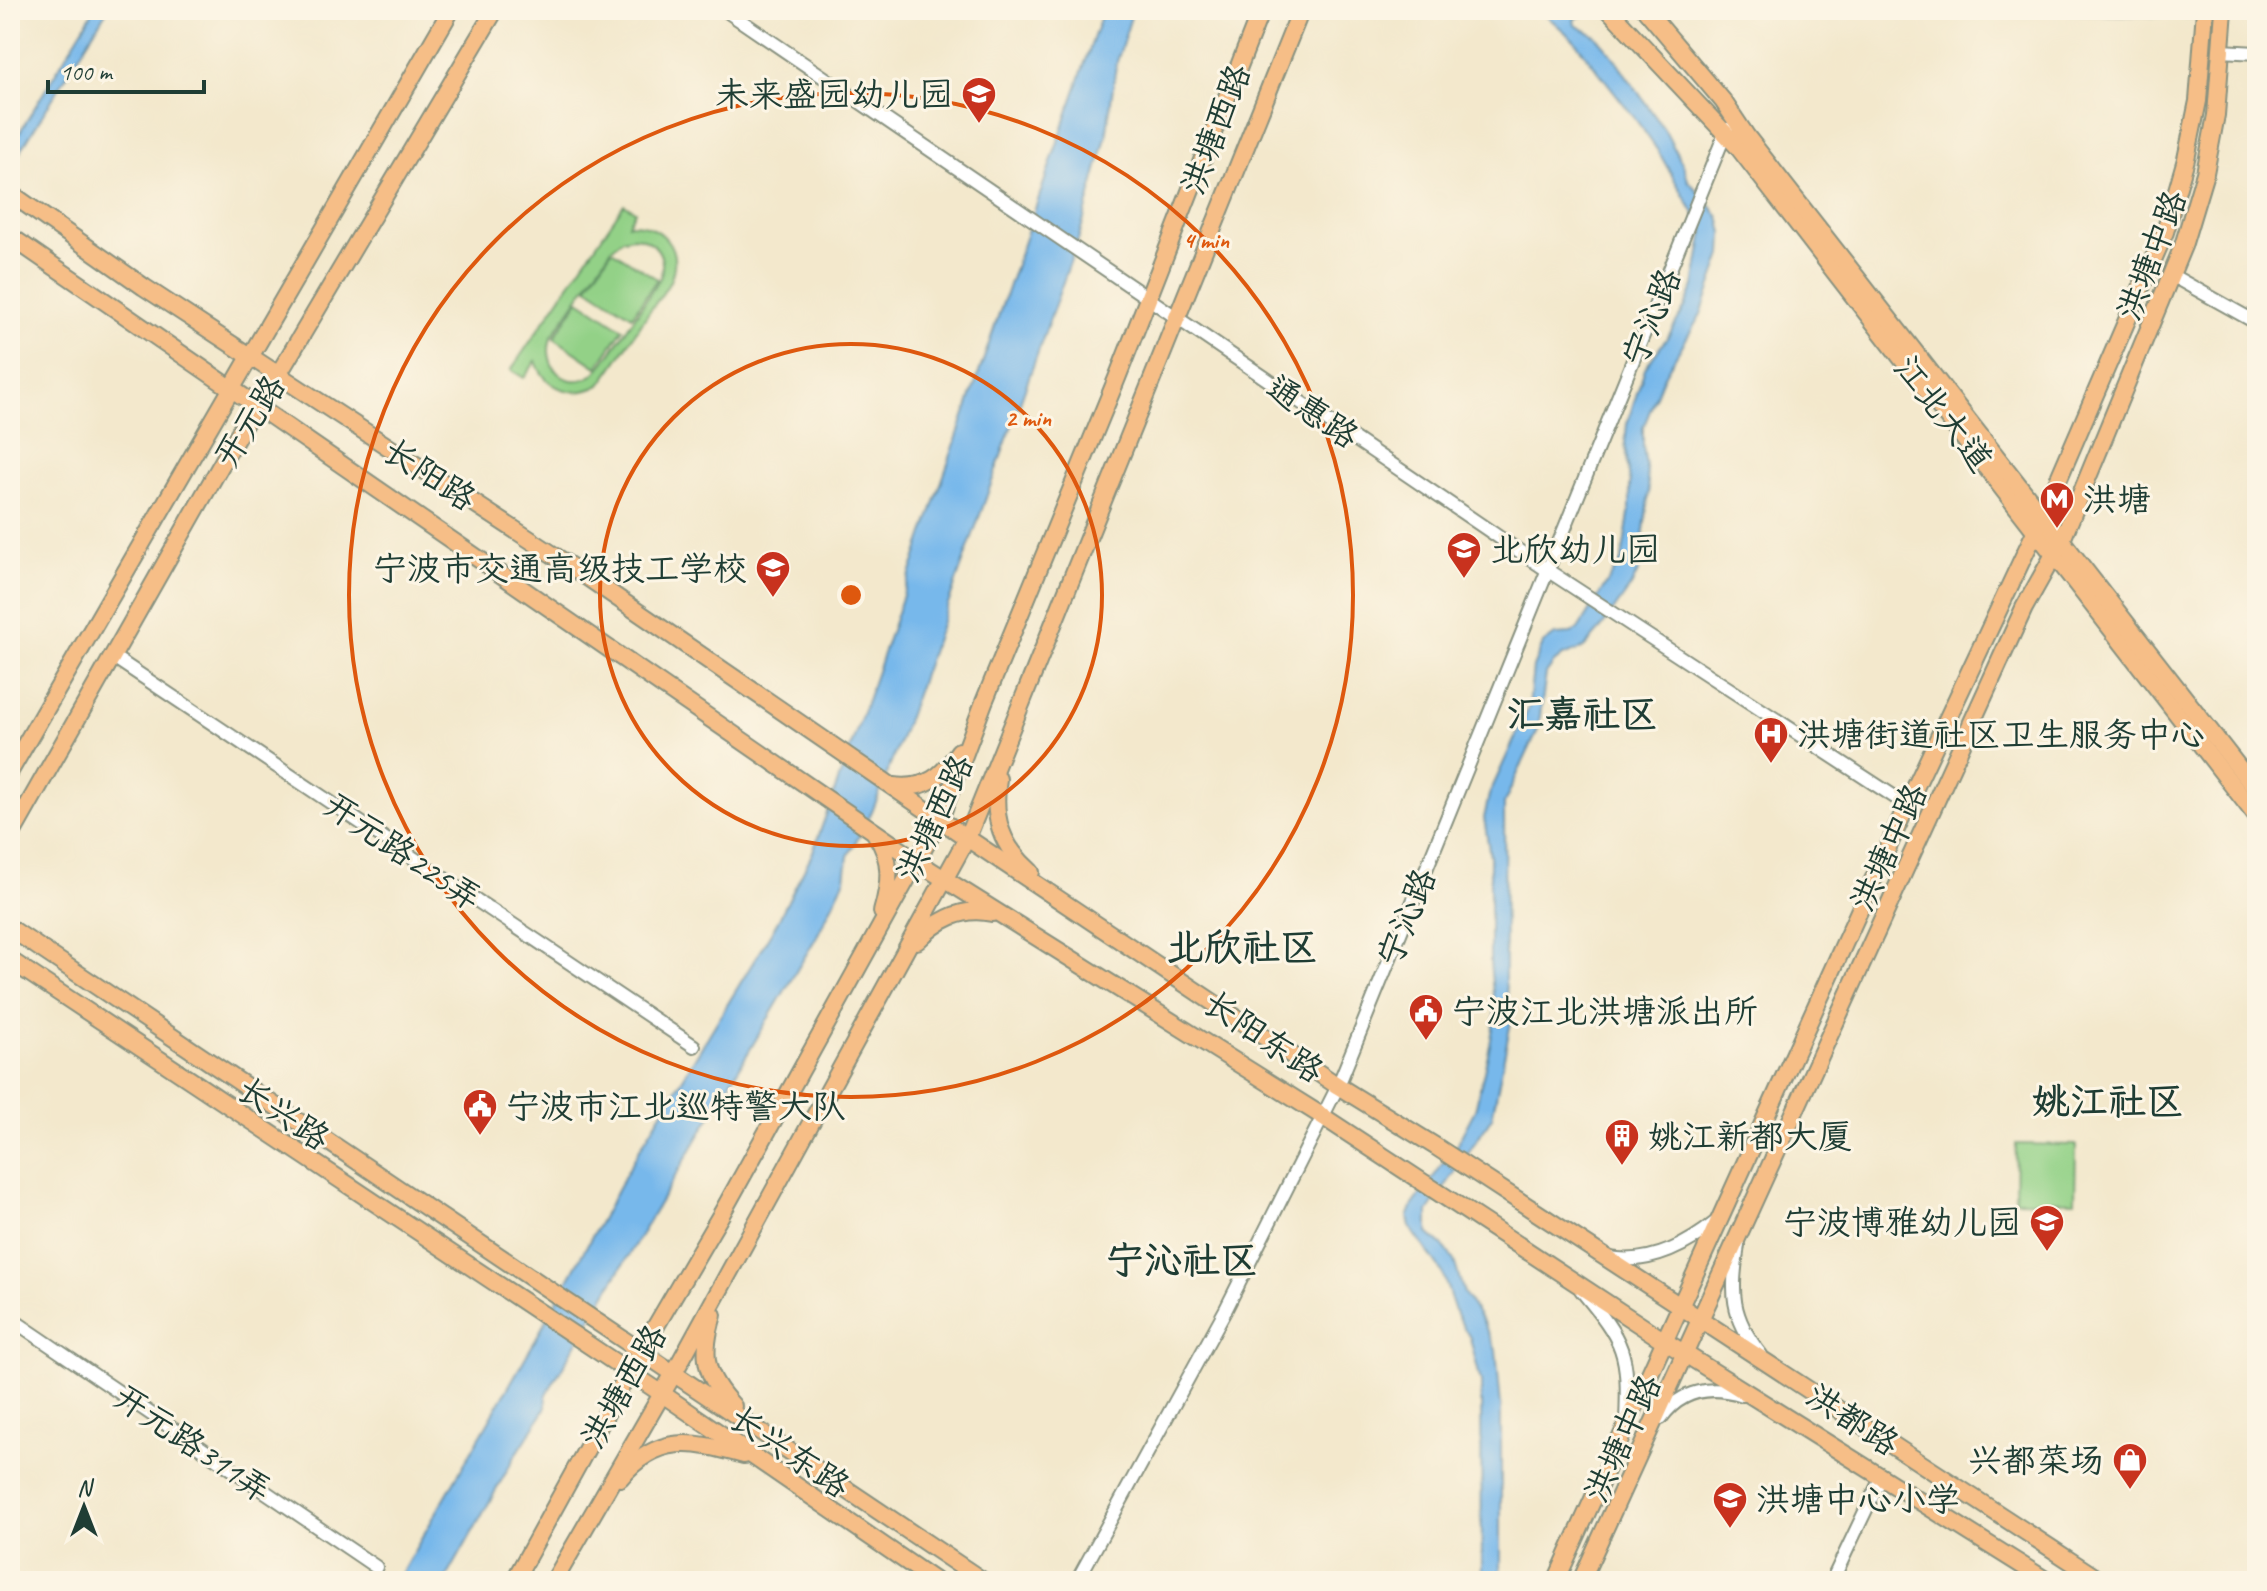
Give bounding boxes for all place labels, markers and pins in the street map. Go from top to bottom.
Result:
place label: 未来盛园幼儿园 [715,73,953,116]
school or university icon: 未来盛园幼儿园 [960,75,998,125]
place label: 洪塘 [2083,478,2151,521]
metro station icon: 洪塘 [2038,480,2076,530]
place label: 北欣幼儿园 [1490,528,1660,571]
school or university icon: 北欣幼儿园 [1445,530,1483,580]
place label: 宁波市交通高级技工学校 [373,547,747,590]
school or university icon: 宁波市交通高级技工学校 [754,549,792,599]
centre of rings [837,581,865,609]
place label: 洪塘街道社区卫生服务中心 [1797,713,2205,756]
hospital icon: 洪塘街道社区卫生服务中心 [1752,715,1790,765]
place label: 宁波江北洪塘派出所 [1452,990,1758,1033]
public building icon: 宁波江北洪塘派出所 [1407,992,1445,1042]
place label: 宁波市江北巡特警大队 [506,1085,846,1128]
public building icon: 宁波市江北巡特警大队 [461,1087,499,1137]
place label: 姚江新都大厦 [1648,1115,1852,1158]
building icon: 姚江新都大厦 [1603,1117,1641,1167]
place label: 宁波博雅幼儿园 [1783,1201,2021,1244]
school or university icon: 宁波博雅幼儿园 [2028,1203,2066,1253]
place label: 兴都菜场 [1968,1439,2104,1482]
shop icon: 兴都菜场 [2111,1441,2149,1491]
place label: 洪塘中心小学 [1756,1478,1960,1521]
school or university icon: 洪塘中心小学 [1711,1480,1749,1530]

